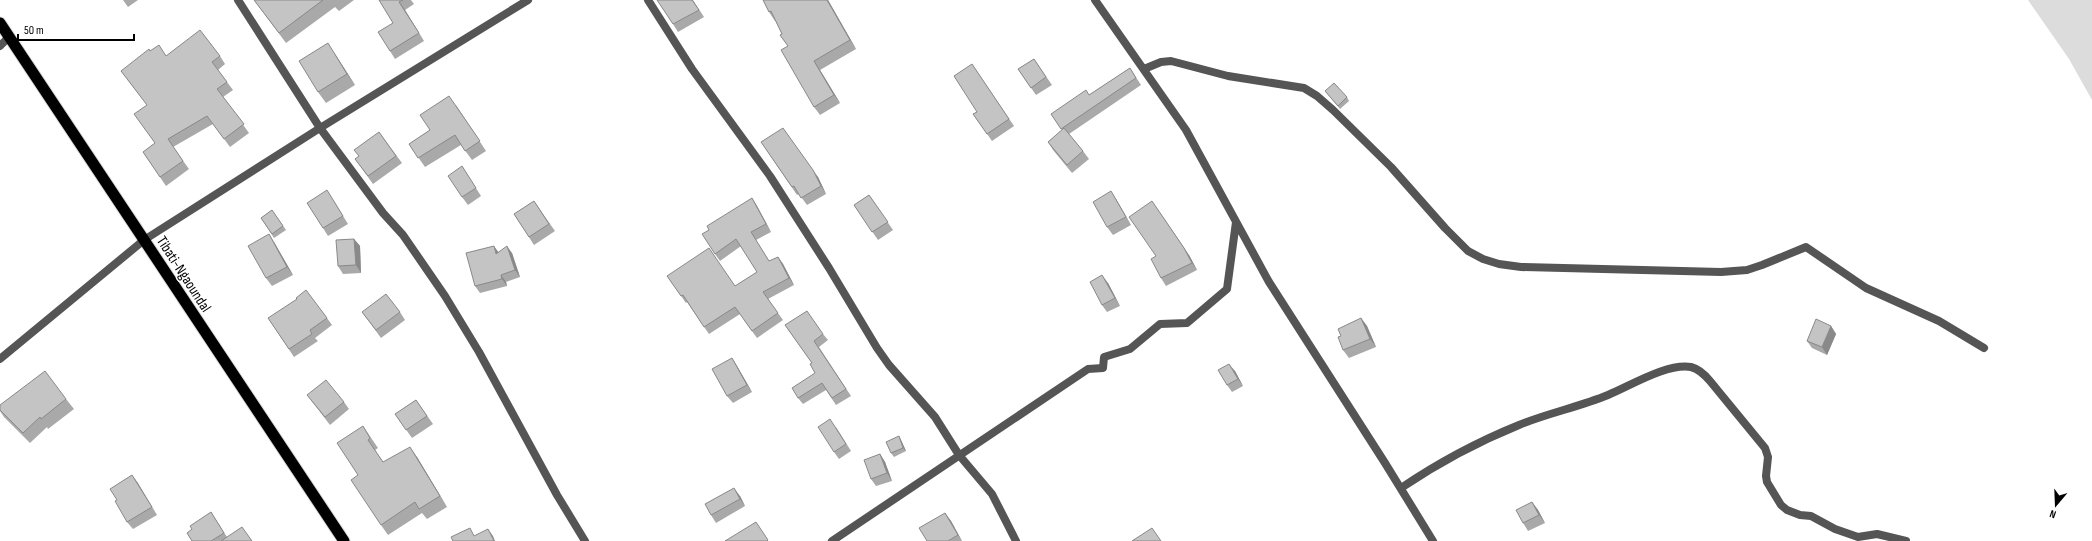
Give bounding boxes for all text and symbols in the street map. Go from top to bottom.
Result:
scale bar [18,16,134,42]
text: 50 m [24,23,44,38]
street label: Tibati-Ngaoundal [152,233,215,316]
north arrow [2036,485,2076,525]
text: N [2048,507,2058,521]

